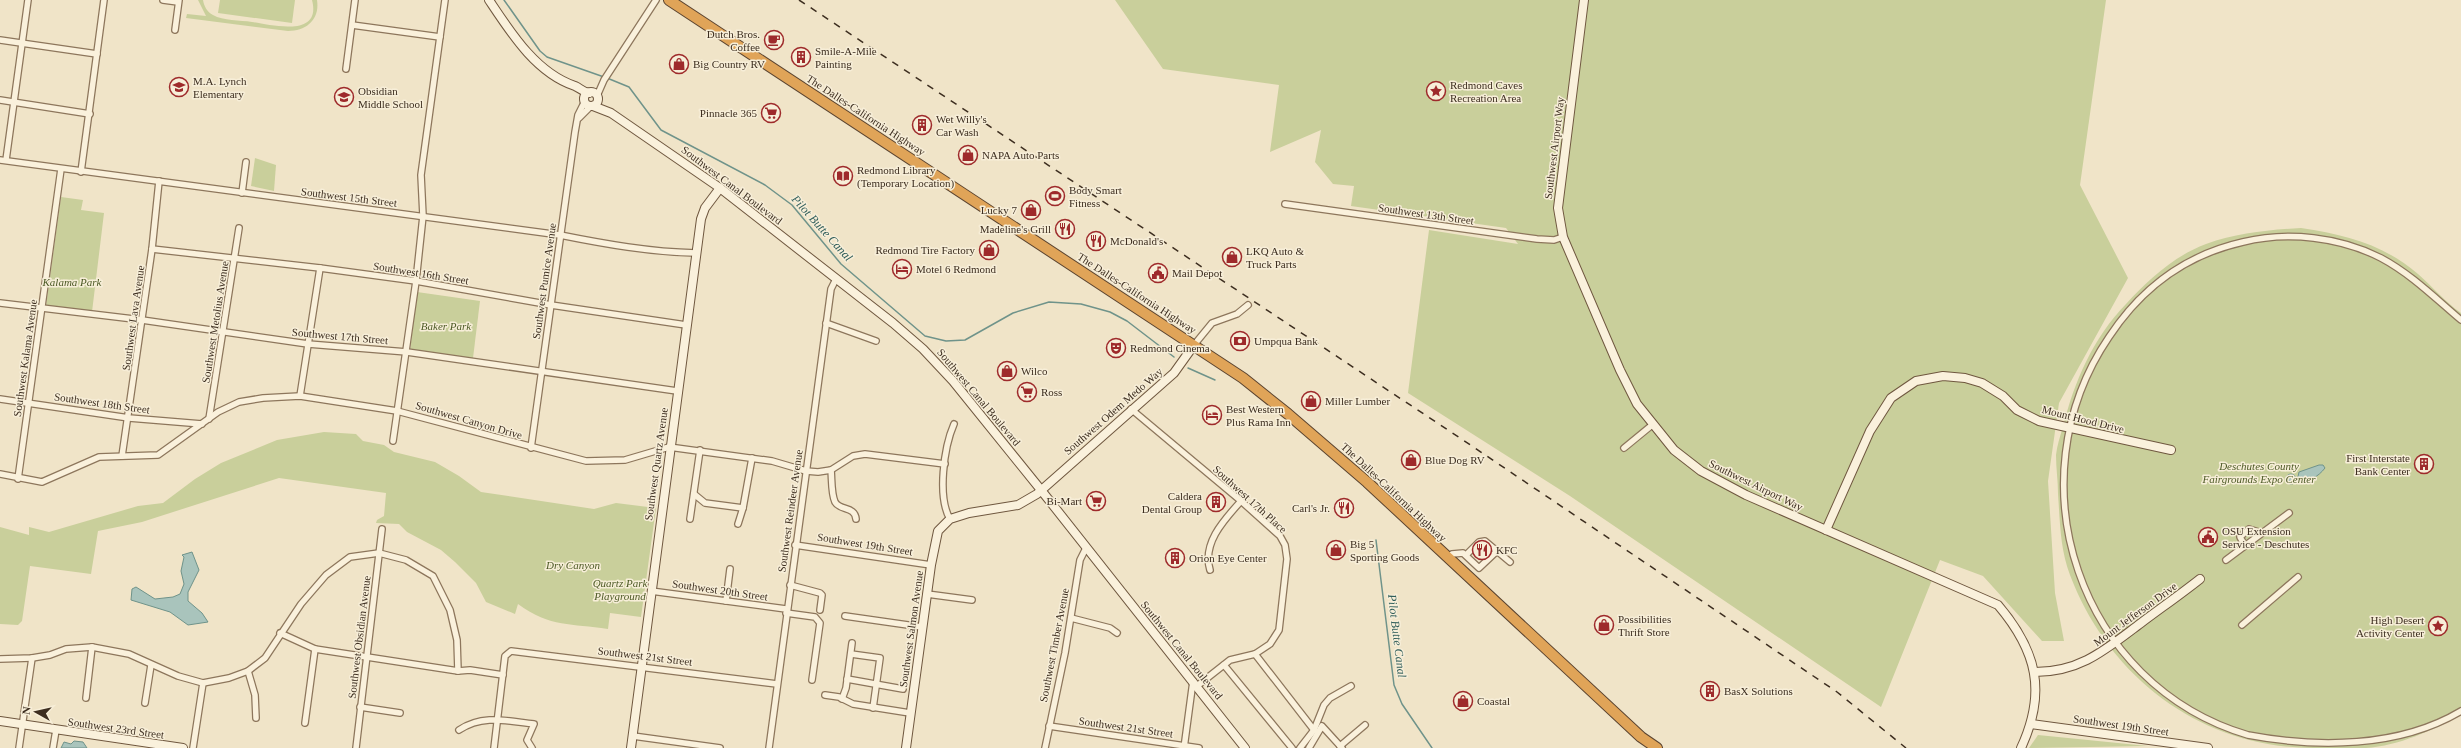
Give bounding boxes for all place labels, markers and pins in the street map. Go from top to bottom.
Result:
place label: Dutch Bros. Coffee [707,28,760,53]
cafe icon: Dutch Bros. Coffee [763,29,785,51]
place label: Smile-A-Mile Painting [815,45,877,70]
building icon: Smile-A-Mile Painting [790,46,812,68]
shop icon: Big Country RV [668,53,690,75]
place label: Big Country RV [693,58,765,70]
place label: M.A. Lynch Elementary [193,75,247,100]
school or university icon: M.A. Lynch Elementary [168,76,190,98]
place label: Redmond Caves Recreation Area [1450,79,1522,104]
place icon: Redmond Caves Recreation Area [1425,80,1447,102]
place label: Obsidian Middle School [358,85,423,110]
school or university icon: Obsidian Middle School [333,86,355,108]
supermarket icon: Pinnacle 365 [760,102,782,124]
place label: Pinnacle 365 [700,107,757,119]
place label: Wet Willy's Car Wash [936,113,987,138]
building icon: Wet Willy's Car Wash [911,114,933,136]
shop icon: NAPA Auto Parts [957,144,979,166]
place label: NAPA Auto Parts [982,149,1059,161]
place label: Redmond Library (Temporary Location) [857,164,955,190]
library icon: Redmond Library (Temporary Location) [832,165,854,187]
place label: Body Smart Fitness [1069,184,1122,209]
sports icon: Body Smart Fitness [1044,185,1066,207]
shop icon: Lucky 7 [1020,199,1042,221]
place label: Lucky 7 [981,204,1017,216]
restaurant icon: Madeline's Grill [1054,218,1076,240]
place label: Madeline's Grill [980,223,1051,235]
restaurant icon: McDonald's [1085,230,1107,252]
place label: McDonald's [1110,235,1163,247]
shop icon: Redmond Tire Factory [978,239,1000,261]
place label: Redmond Tire Factory [875,244,975,256]
place label: LKQ Auto & Truck Parts [1246,245,1305,270]
shop icon: LKQ Auto & Truck Parts [1221,246,1243,268]
hotel icon: Motel 6 Redmond [891,258,913,280]
public building icon: Mail Depot [1147,262,1169,284]
place label: Motel 6 Redmond [916,263,997,275]
place label: Mail Depot [1172,267,1222,279]
bank icon: Umpqua Bank [1229,330,1251,352]
place label: Umpqua Bank [1254,335,1318,347]
theatre icon: Redmond Cinema [1105,337,1127,359]
place label: Redmond Cinema [1130,342,1210,354]
shop icon: Wilco [996,360,1018,382]
place label: Wilco [1021,365,1048,377]
supermarket icon: Ross [1016,381,1038,403]
place label: Ross [1041,386,1062,398]
shop icon: Miller Lumber [1300,390,1322,412]
place label: Miller Lumber [1325,395,1390,407]
place label: Best Western Plus Rama Inn [1226,403,1291,428]
hotel icon: Best Western Plus Rama Inn [1201,404,1223,426]
shop icon: Blue Dog RV [1400,449,1422,471]
place label: First Interstate Bank Center [2346,452,2410,477]
building icon: First Interstate Bank Center [2413,453,2435,475]
place label: Blue Dog RV [1425,454,1485,466]
supermarket icon: Bi-Mart [1085,490,1107,512]
place label: Caldera Dental Group [1142,490,1202,515]
building icon: Caldera Dental Group [1205,491,1227,513]
place label: Bi-Mart [1047,495,1082,507]
restaurant icon: Carl's Jr. [1333,497,1355,519]
place label: Carl's Jr. [1292,502,1330,514]
place label: OSU Extension Service - Deschutes [2222,525,2309,550]
public building icon: OSU Extension Service - Deschutes [2197,526,2219,548]
place label: Big 5 Sporting Goods [1350,538,1419,563]
shop icon: Big 5 Sporting Goods [1325,539,1347,561]
restaurant icon: KFC [1471,539,1493,561]
place label: KFC [1496,544,1517,556]
building icon: Orion Eye Center [1164,547,1186,569]
place label: Orion Eye Center [1189,552,1267,564]
place label: Possibilities Thrift Store [1618,613,1671,638]
shop icon: Possibilities Thrift Store [1593,614,1615,636]
place label: High Desert Activity Center [2356,614,2424,639]
place icon: High Desert Activity Center [2427,615,2449,637]
building icon: BasX Solutions [1699,680,1721,702]
place label: BasX Solutions [1724,685,1793,697]
shop icon: Coastal [1452,690,1474,712]
place label: Coastal [1477,695,1510,707]

